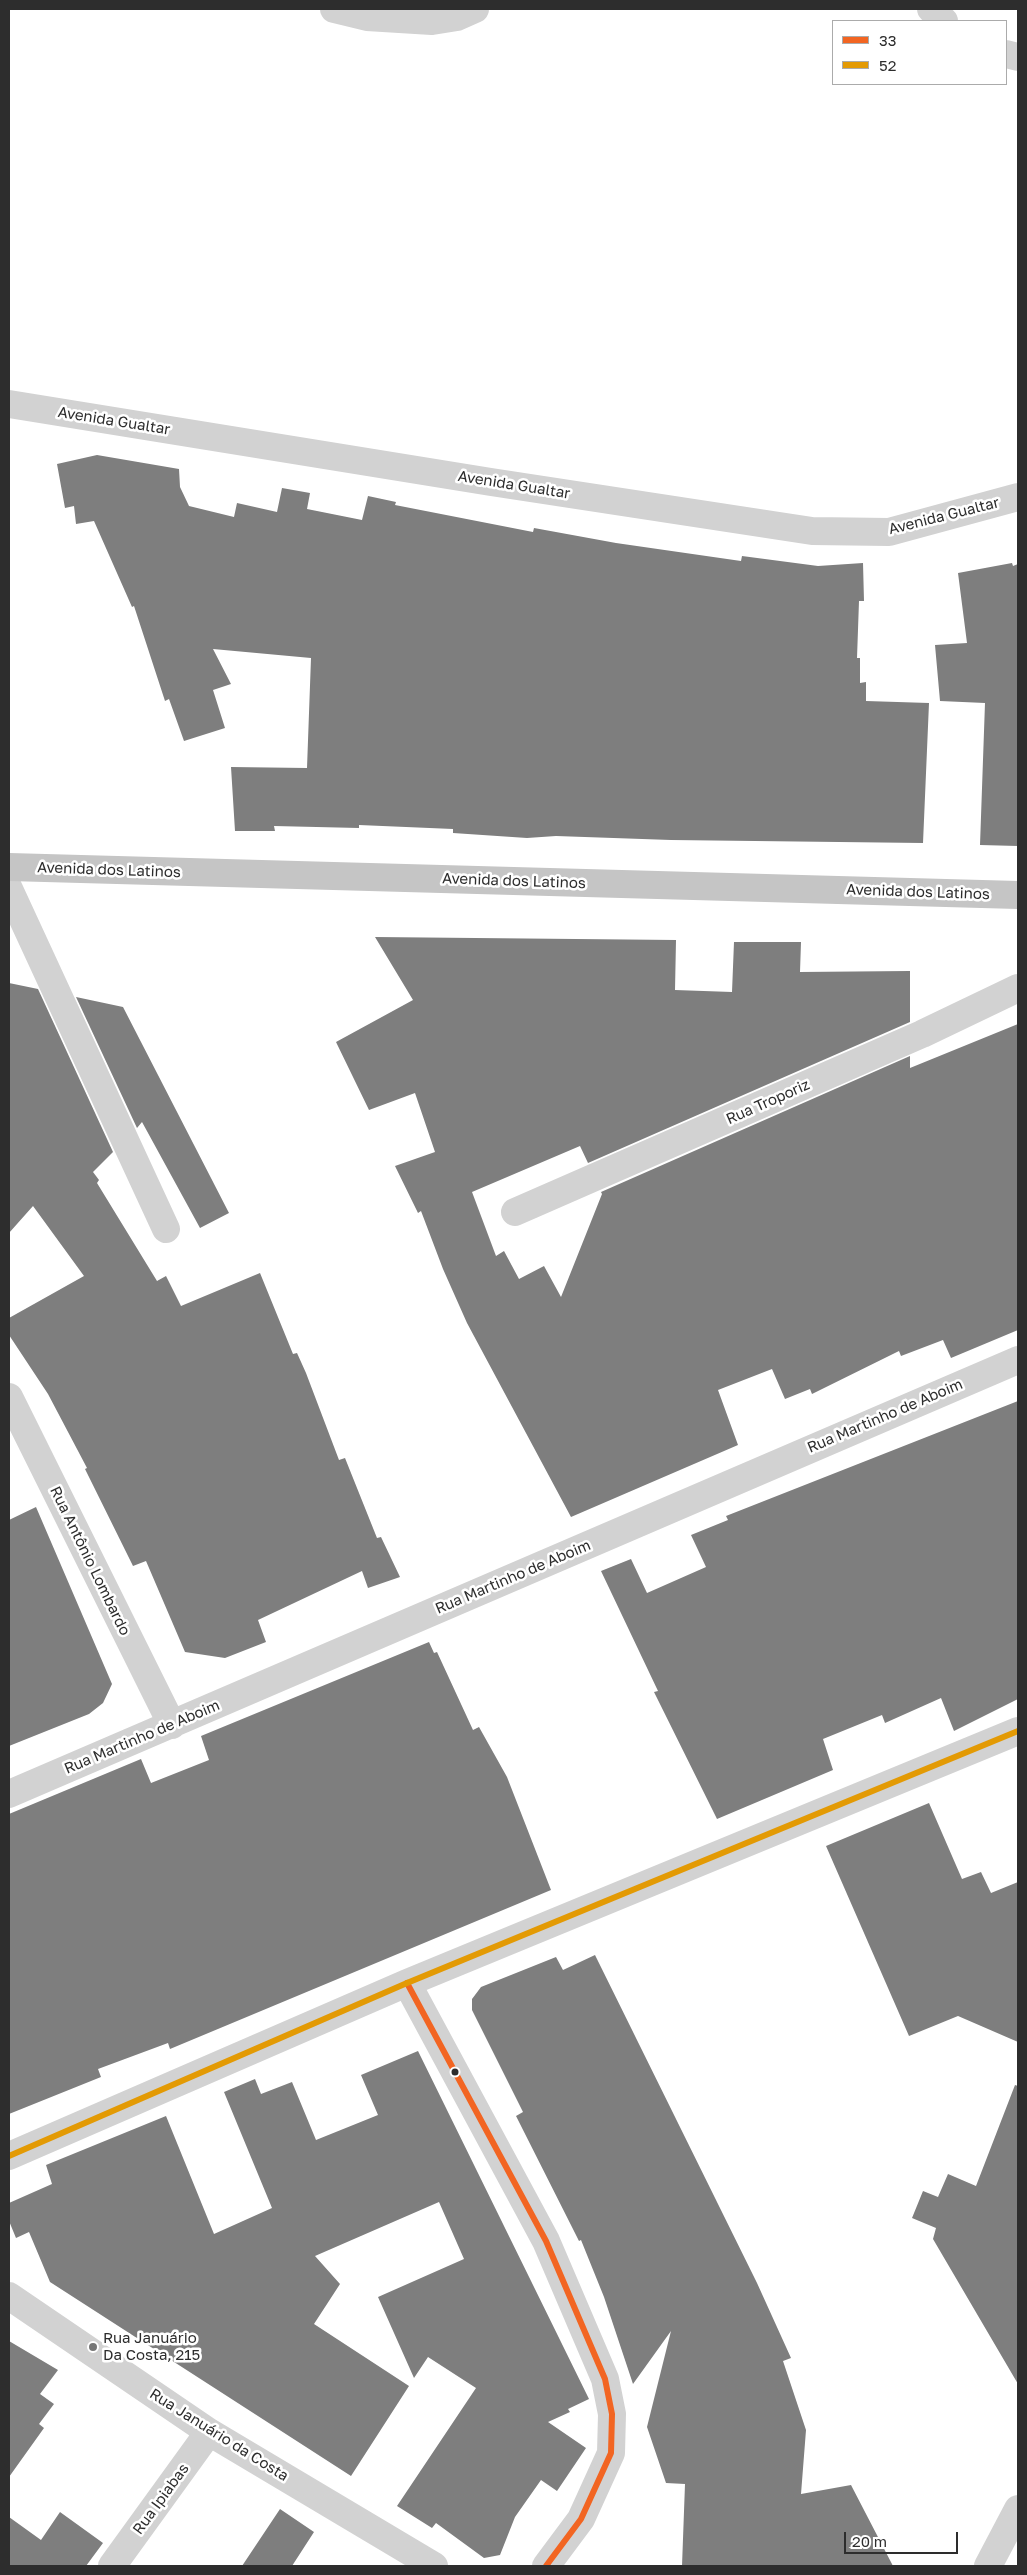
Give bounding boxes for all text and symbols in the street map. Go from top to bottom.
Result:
legend [832,20,1007,85]
text: 33 [879,31,897,49]
text: 52 [879,56,896,74]
street label: Avenida Gualtar [56,403,172,439]
street label: Avenida Gualtar [456,467,572,503]
street label: Avenida Gualtar [887,494,1001,538]
street label: Avenida dos Latinos [37,858,181,882]
street label: Avenida dos Latinos [442,869,586,893]
street label: Avenida dos Latinos [846,880,990,904]
street label: Rua Troporiz [723,1076,813,1128]
street label: Rua Martinho de Aboim [805,1375,965,1457]
street label: Rua Antônio Lombardo [46,1484,134,1638]
street label: Rua Martinho de Aboim [433,1536,593,1618]
street label: Rua Martinho de Aboim [62,1696,222,1778]
unlabelled marker [450,2067,460,2077]
place label: Rua Januário Da Costa, 215 [103,2329,200,2364]
marker: Rua Januário Da Costa, 215 [87,2341,99,2353]
street label: Rua Januário da Costa [146,2385,292,2485]
street label: Rua Ipiabas [129,2460,193,2538]
scale bar [847,2522,961,2554]
text: 20 m [852,2532,887,2550]

